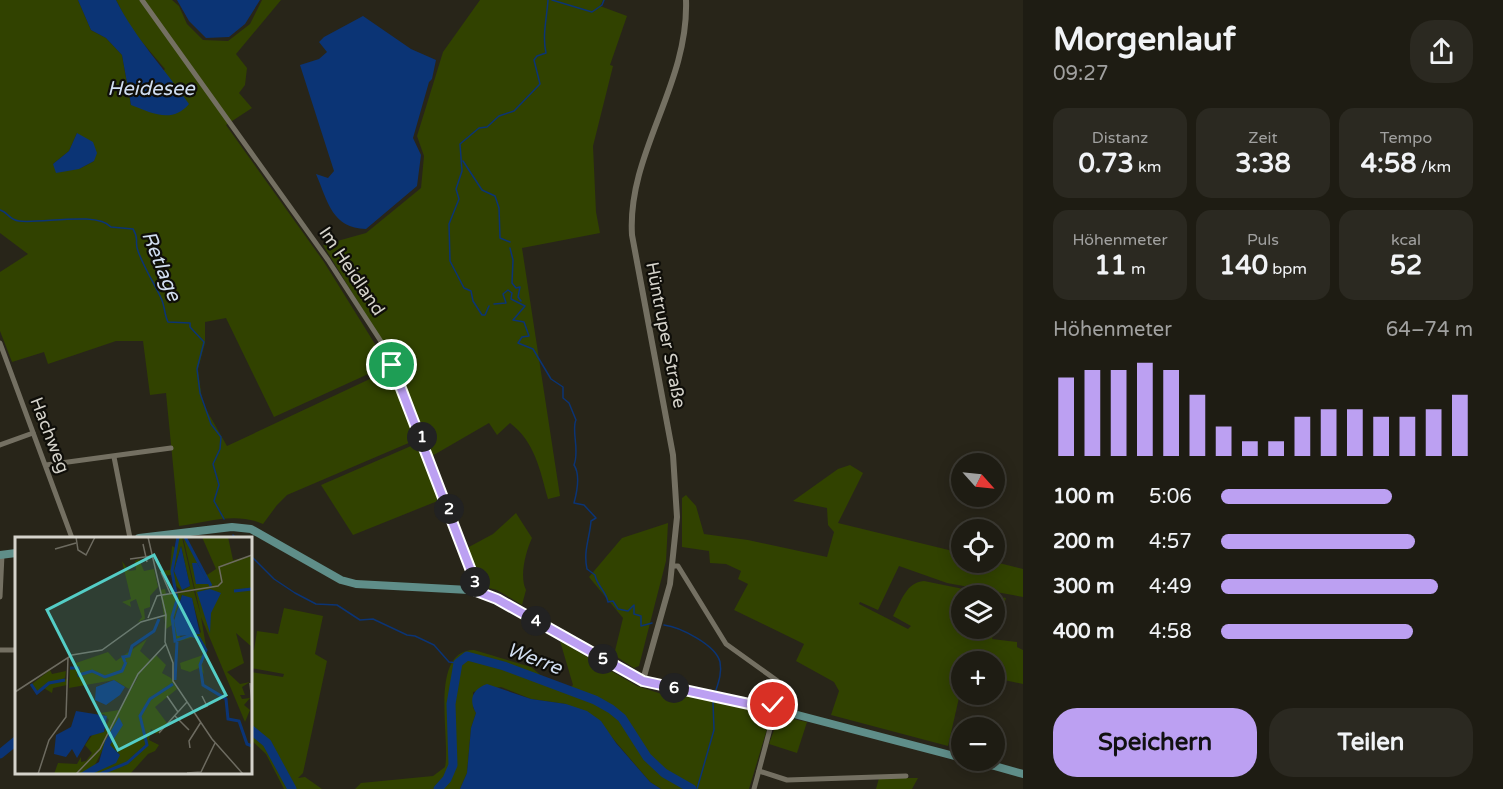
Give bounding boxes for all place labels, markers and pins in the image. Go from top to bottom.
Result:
pin [366,339,417,390]
pin: 1 [407,422,437,452]
pin: 2 [434,494,464,524]
pin: 3 [460,567,490,597]
pin: 4 [521,606,551,636]
pin: 5 [588,644,618,674]
pin: 6 [659,673,689,703]
pin [747,679,798,730]

